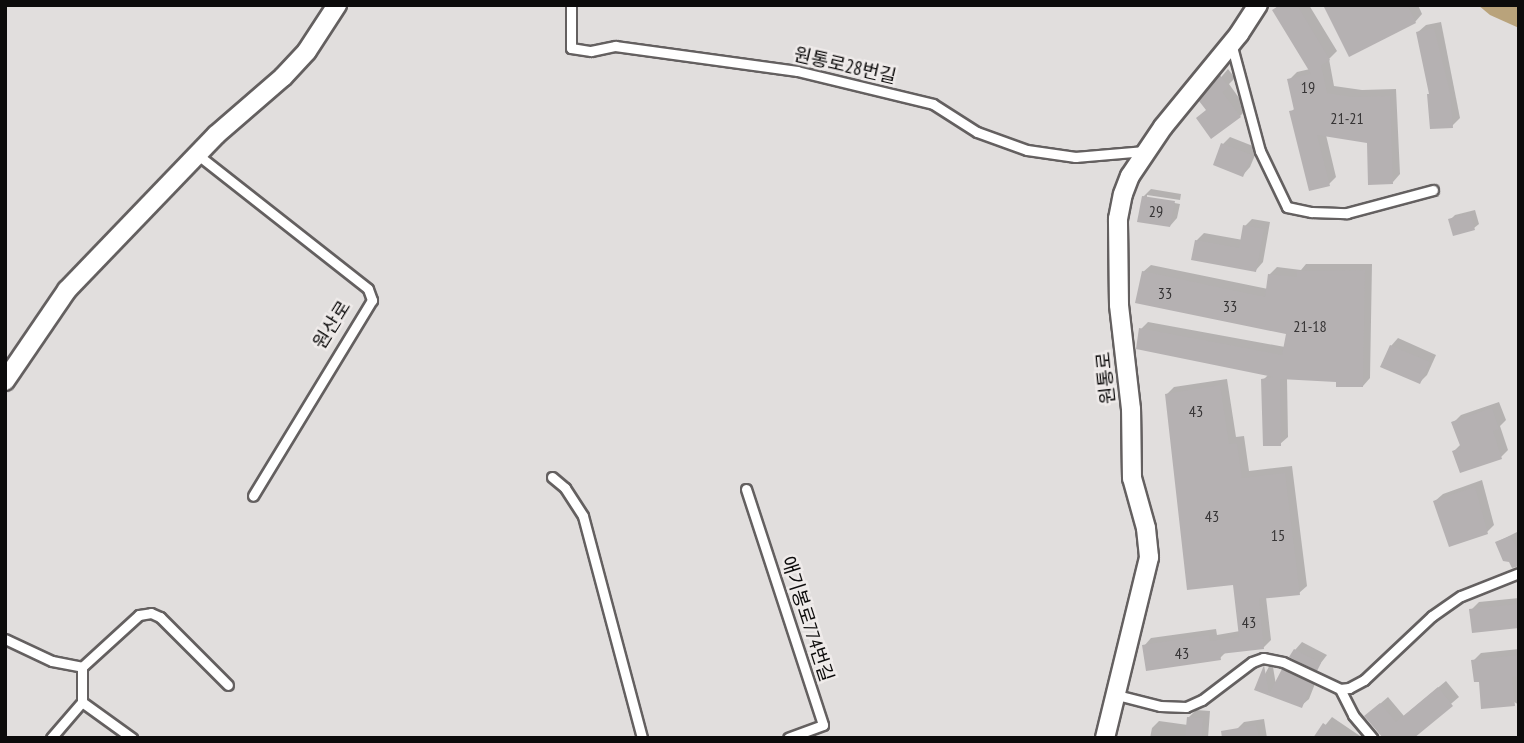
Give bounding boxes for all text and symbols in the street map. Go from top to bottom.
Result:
street label: 원통로28번길 [792,43,898,89]
house number: 19 [1301,77,1315,97]
house number: 21-21 [1330,108,1364,128]
house number: 29 [1149,201,1163,221]
house number: 33 [1158,283,1172,303]
house number: 33 [1223,296,1237,316]
street label: 원산로 [308,297,356,353]
house number: 21-18 [1293,316,1327,336]
street label: 원통로 [1092,351,1120,405]
house number: 43 [1189,401,1203,421]
house number: 43 [1205,506,1219,526]
house number: 15 [1271,525,1285,545]
street label: 애기봉로774번길 [776,553,838,685]
house number: 43 [1242,612,1256,632]
house number: 43 [1175,643,1189,663]

